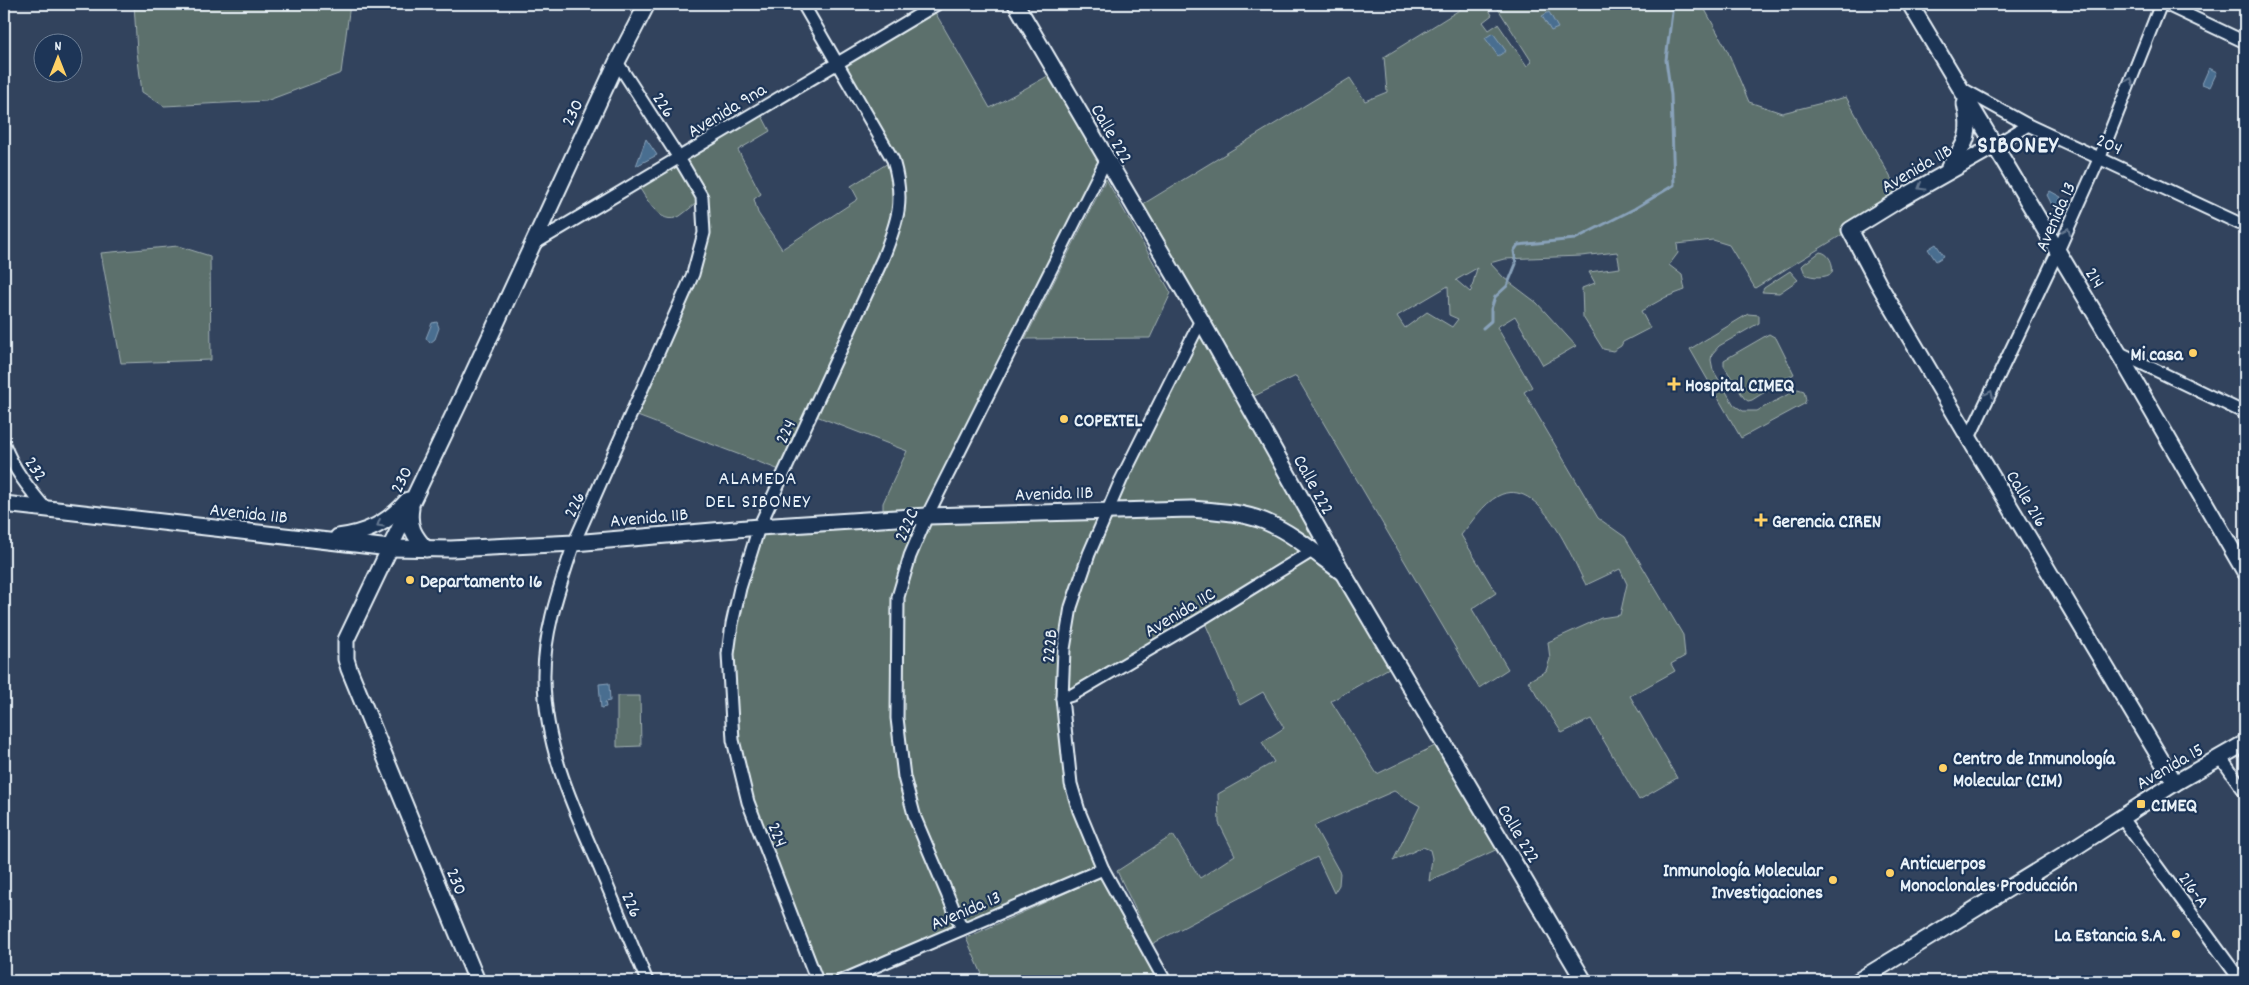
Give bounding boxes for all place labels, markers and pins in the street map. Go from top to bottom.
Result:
place label: Mi casa [2131,343,2184,370]
marker: Mi casa [2187,347,2199,359]
place label: Hospital CIMEQ [1685,374,1794,401]
marker: Hospital CIMEQ [1667,377,1681,391]
place label: COPEXTEL [1074,409,1142,436]
marker: COPEXTEL [1058,413,1070,425]
place label: Gerencia CIREN [1772,510,1881,537]
marker: Gerencia CIREN [1754,513,1768,527]
place label: Departamento 16 [420,570,542,597]
marker: Departamento 16 [404,574,416,586]
place label: Centro de Inmunología Molecular (CIM) [1953,747,2116,796]
marker: Centro de Inmunología Molecular (CIM) [1937,762,1949,774]
place label: CIMEQ [2151,794,2197,821]
marker: CIMEQ [2135,798,2147,810]
place label: Anticuerpos Monoclonales Producción [1900,852,2078,901]
place label: Inmunología Molecular Investigaciones [1663,859,1824,908]
marker: Anticuerpos Monoclonales Producción [1884,867,1896,879]
marker: Inmunología Molecular Investigaciones [1827,874,1839,886]
place label: La Estancia S.A. [2054,924,2166,951]
marker: La Estancia S.A. [2170,928,2182,940]

